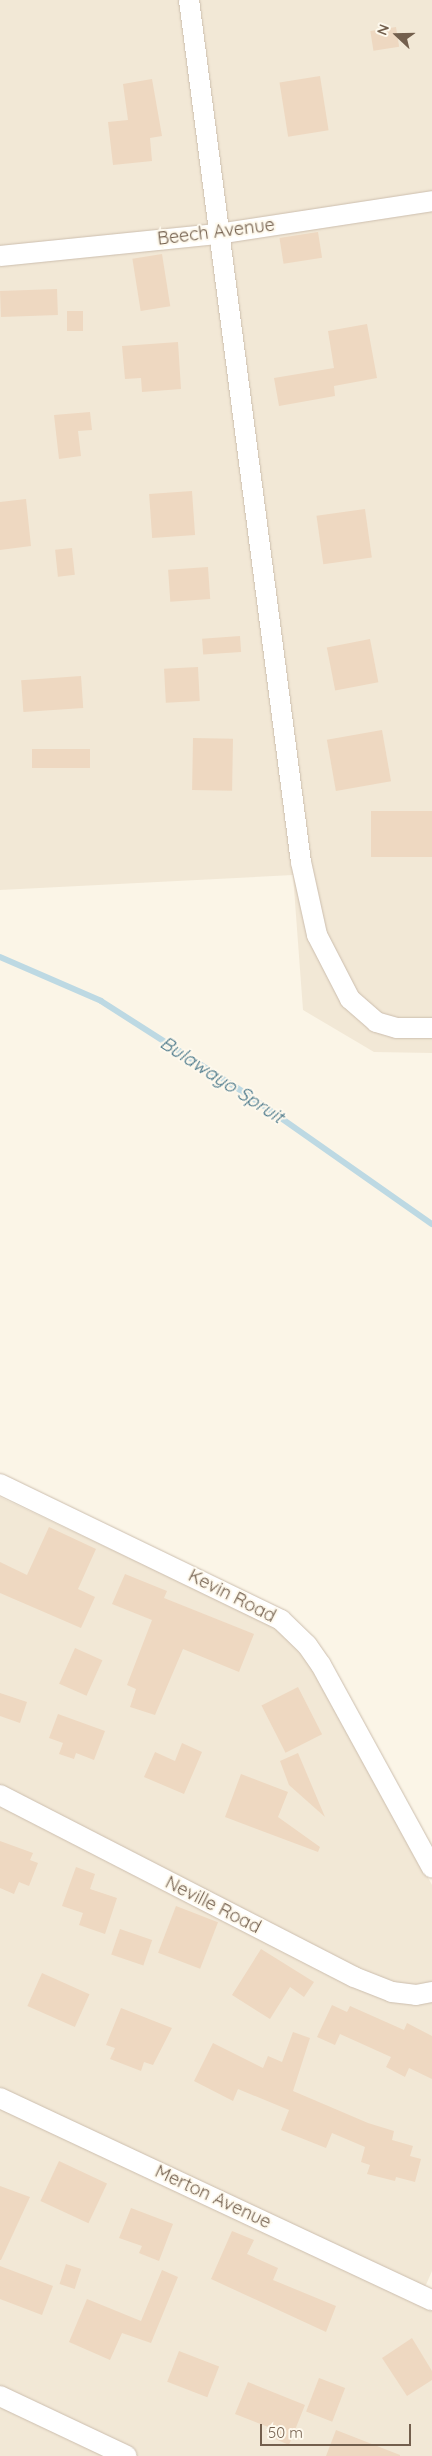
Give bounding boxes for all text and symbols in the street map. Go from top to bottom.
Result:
north arrow [372,10,422,60]
text: N [373,22,393,38]
street label: Beech Avenue [156,214,276,250]
water label: Bulawayo Spruit [156,1031,288,1129]
street label: Kevin Road [185,1565,279,1627]
street label: Neville Road [162,1872,264,1938]
street label: Merton Avenue [151,2161,275,2233]
scale bar [262,2414,413,2446]
text: 50 m [268,2423,303,2442]

